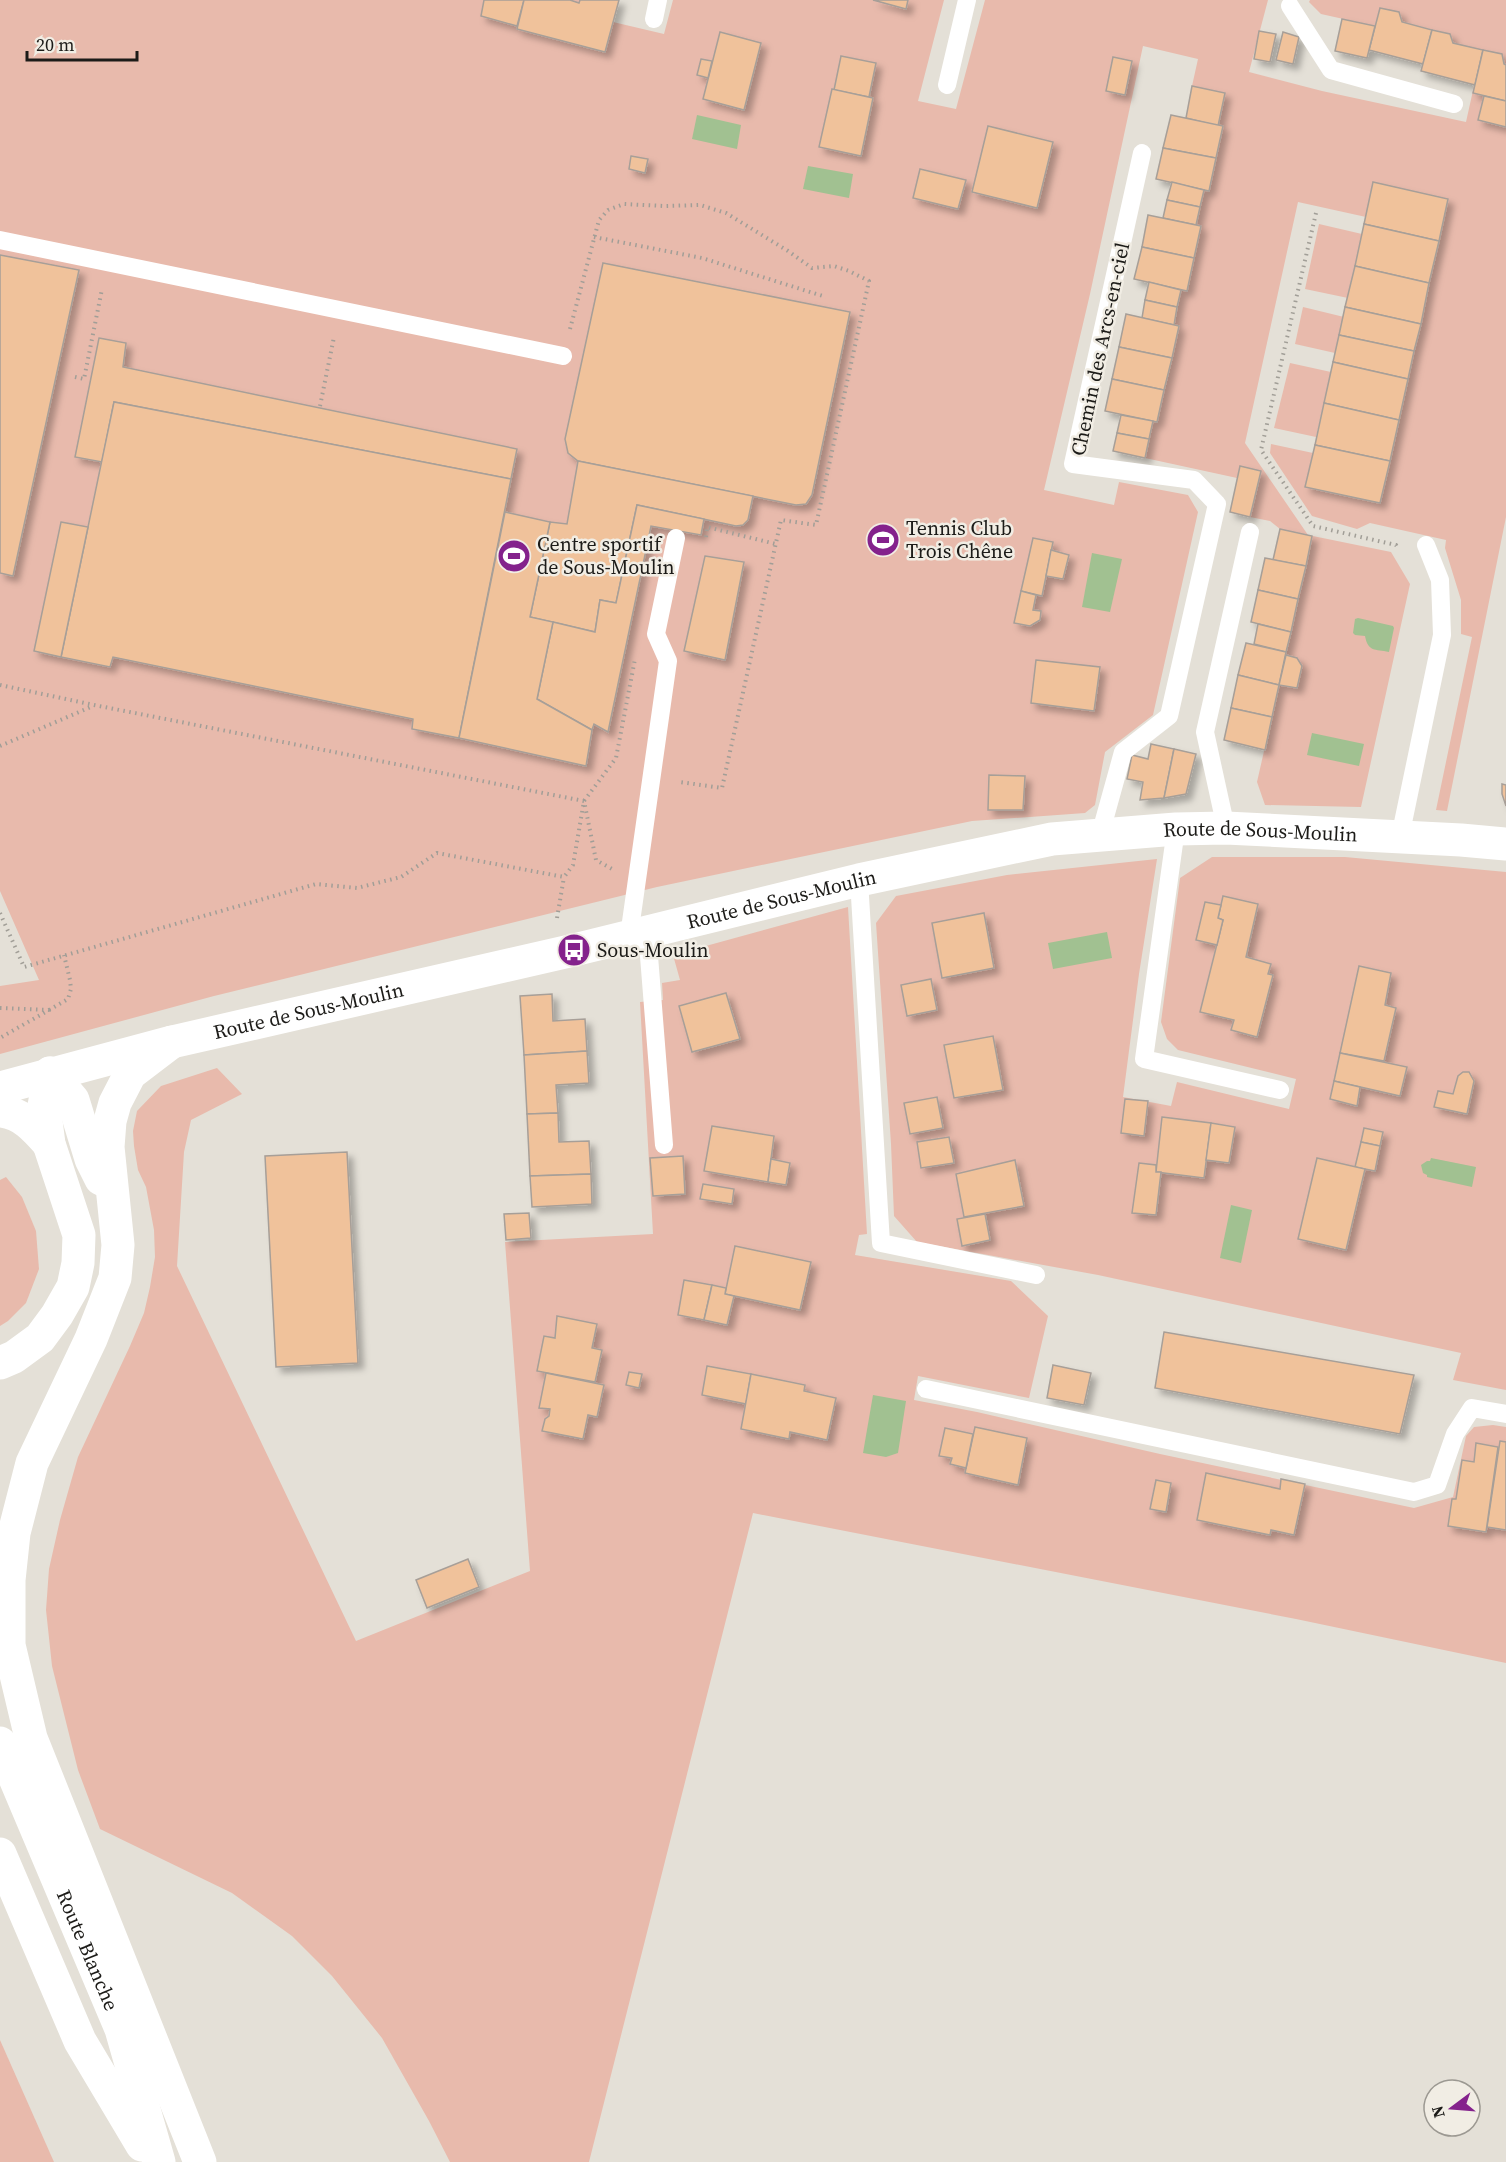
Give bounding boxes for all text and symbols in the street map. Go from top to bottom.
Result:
scale bar [27,24,136,62]
text: 20 m [36,32,74,57]
street label: Chemin des Arcs-en-ciel [1064,240,1136,458]
place label: Tennis Club Trois Chêne [906,514,1013,565]
sports icon: Tennis Club Trois Chêne [865,522,901,558]
place label: Centre sportif de Sous-Moulin [537,530,675,581]
sports icon: Centre sportif de Sous-Moulin [496,538,532,574]
street label: Route de Sous-Moulin [1162,814,1358,849]
street label: Route de Sous-Moulin [684,863,879,936]
bus stop icon: Sous-Moulin [556,932,592,968]
place label: Sous-Moulin [597,936,709,964]
street label: Route de Sous-Moulin [211,975,406,1046]
street label: Route Blanche [50,1885,126,2015]
north arrow [1422,2078,1482,2138]
text: N [1425,2103,1450,2121]

